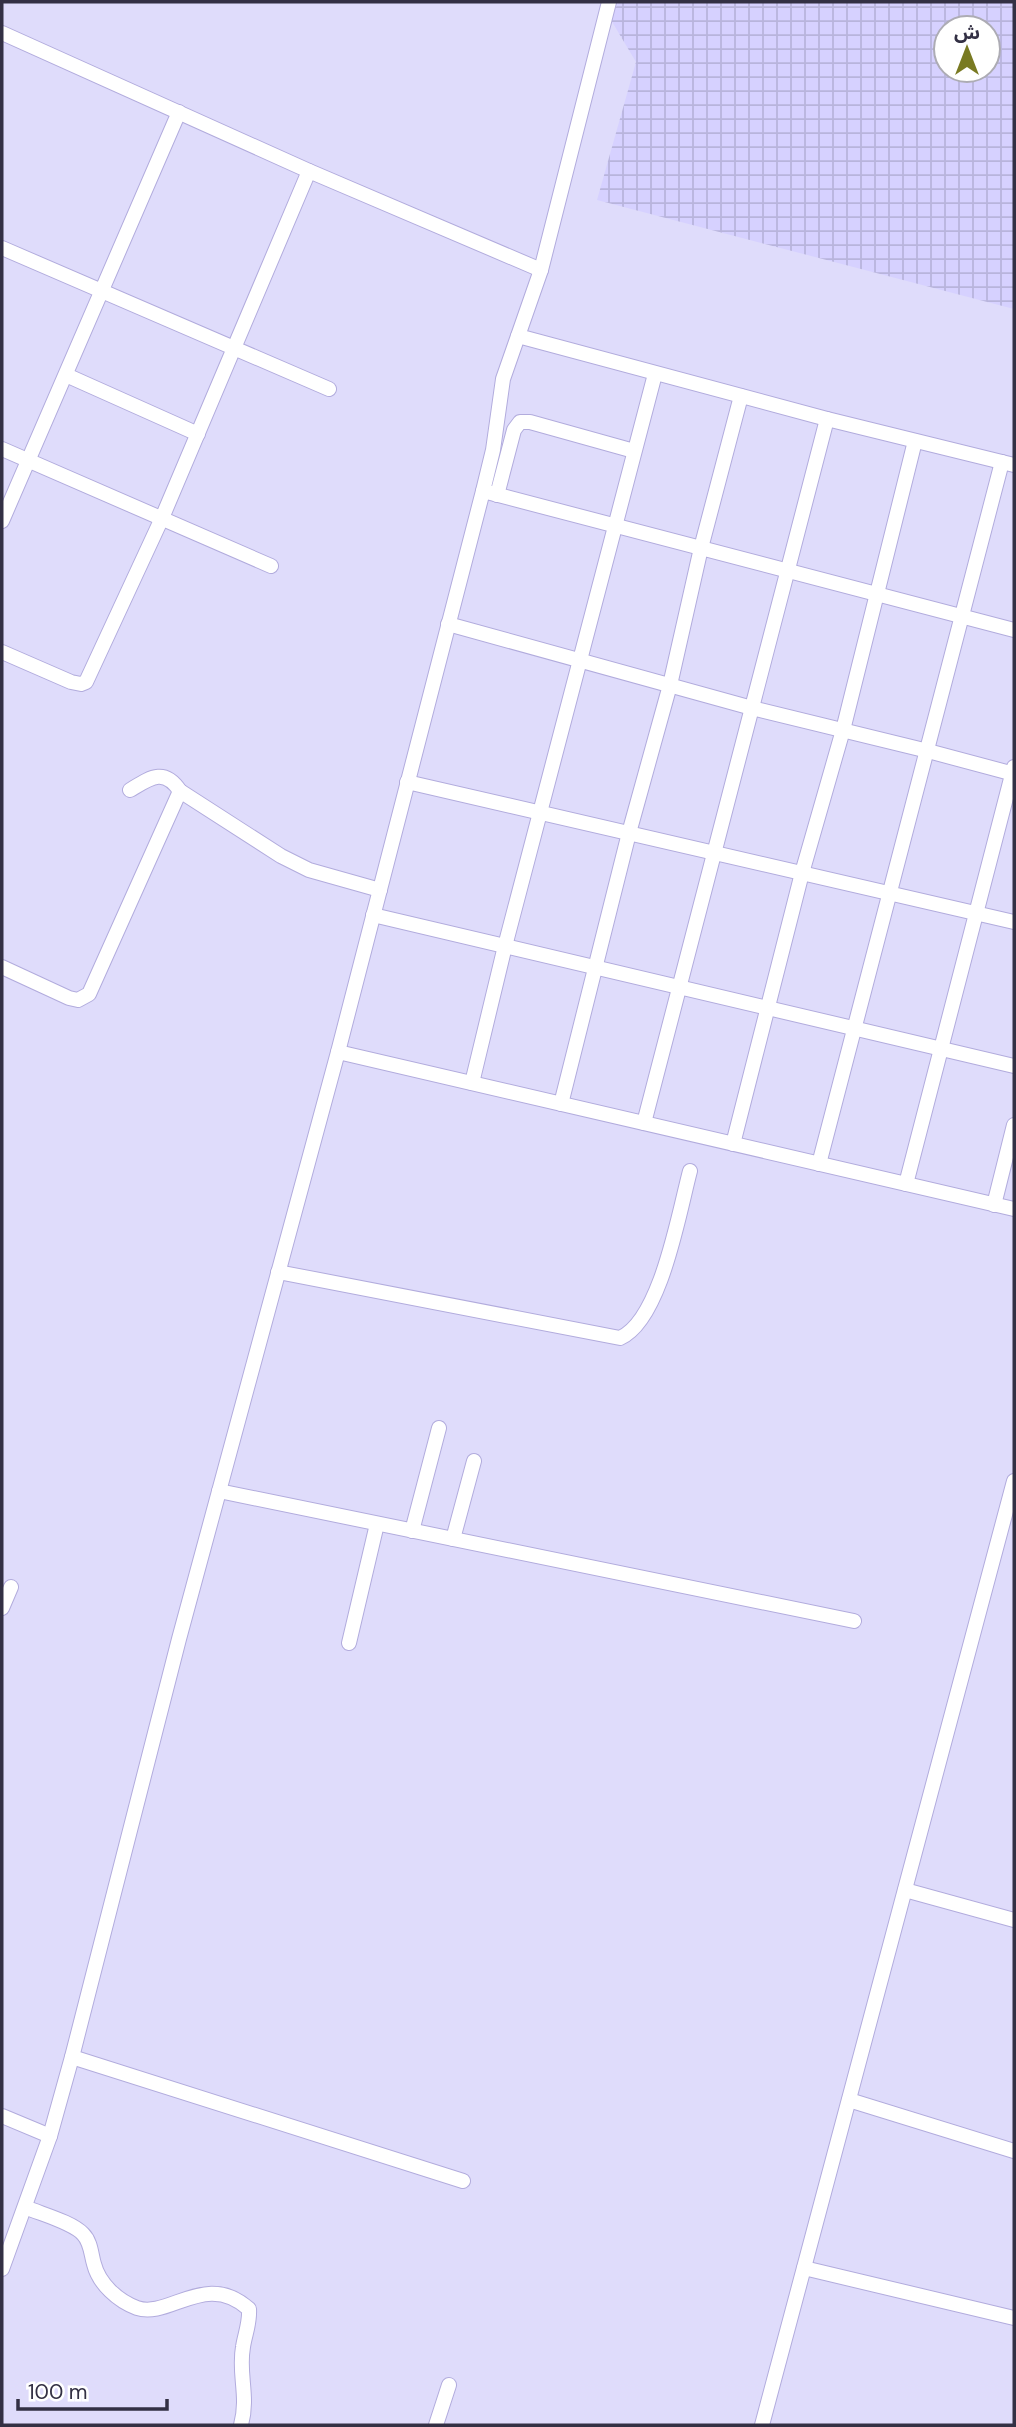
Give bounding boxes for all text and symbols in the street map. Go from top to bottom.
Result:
north arrow [932,14,1002,84]
text: ش [954,20,980,45]
scale bar [18,2368,166,2412]
text: 100 m [28,2378,88,2406]

